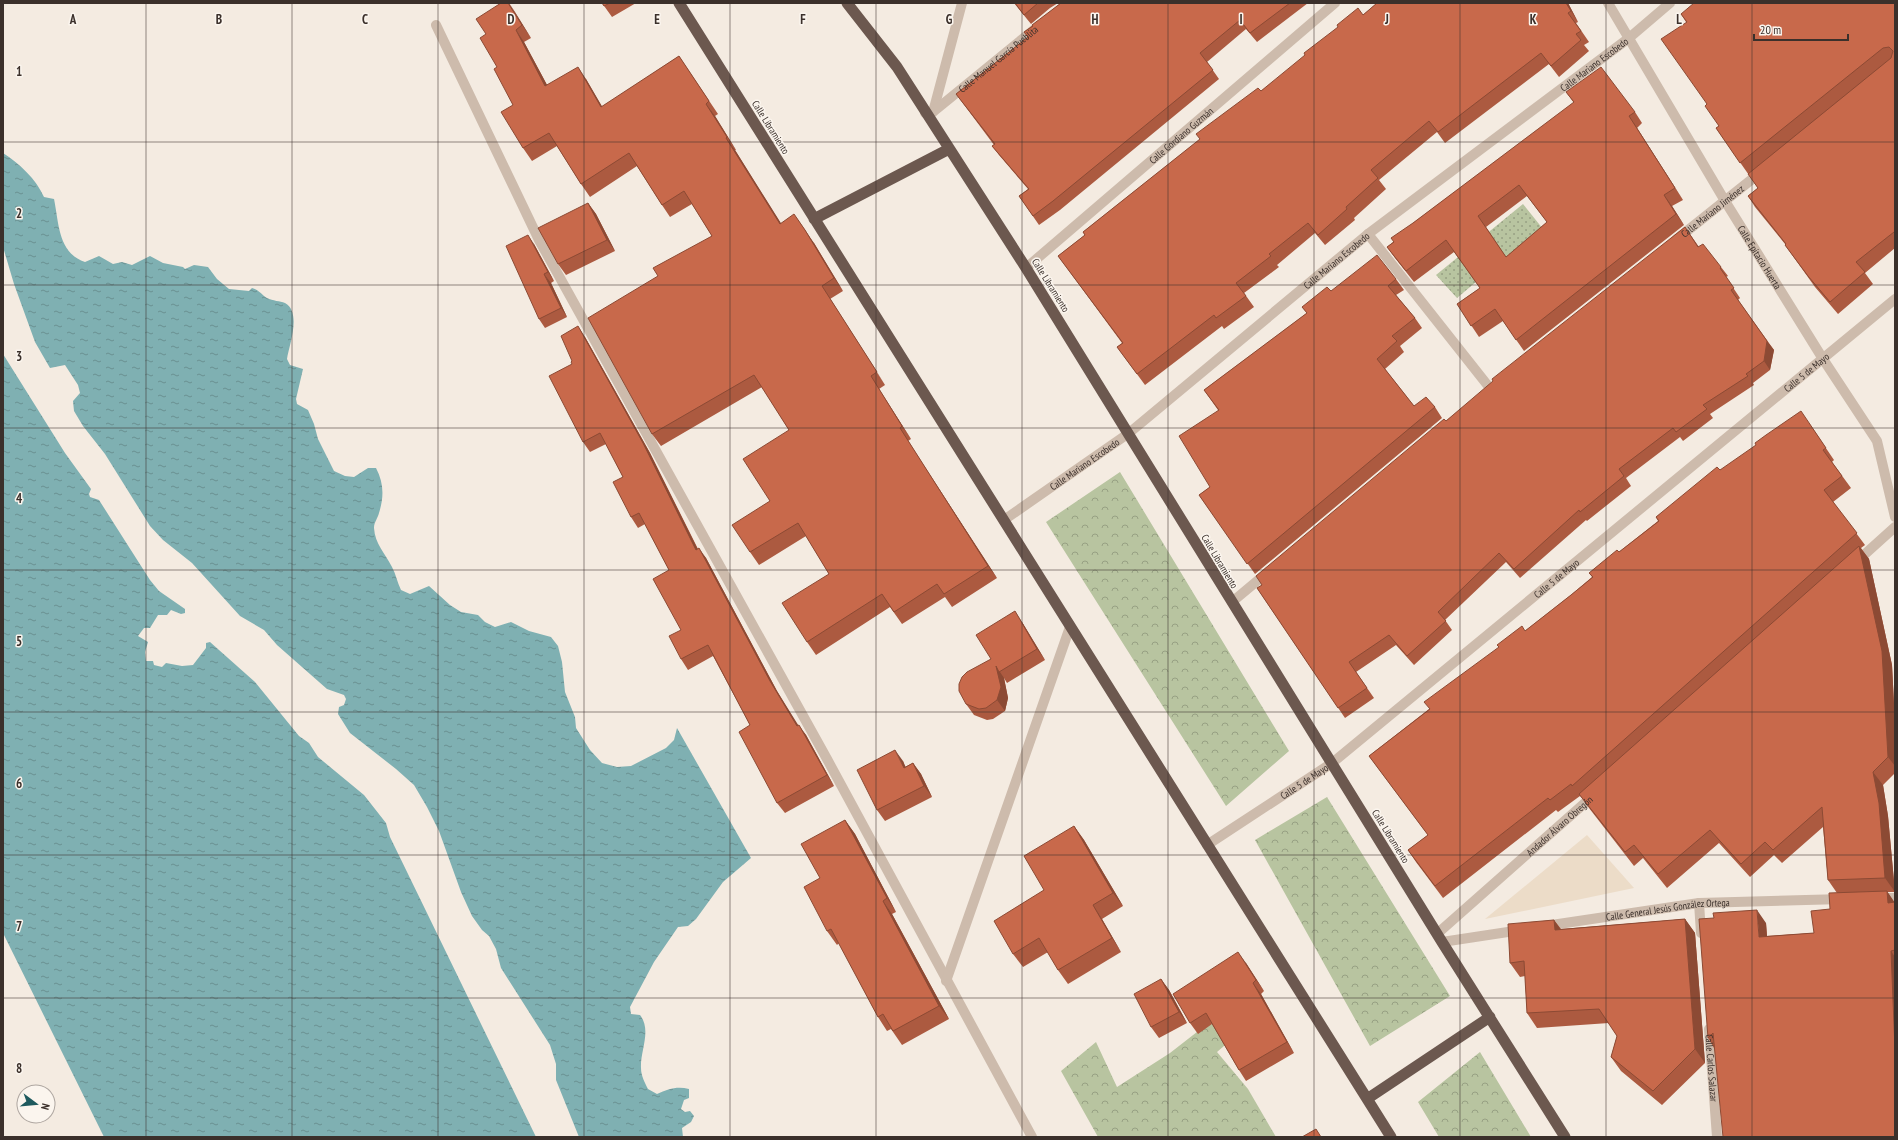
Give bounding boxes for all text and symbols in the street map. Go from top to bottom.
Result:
text: A [69,11,77,28]
text: B [216,11,222,28]
text: C [362,11,368,28]
text: D [508,11,515,28]
text: E [654,11,660,28]
text: F [800,11,806,28]
text: G [946,11,953,28]
text: H [1092,11,1099,28]
text: I [1239,11,1243,28]
text: J [1384,11,1389,28]
text: K [1530,11,1537,28]
text: L [1676,11,1682,28]
scale bar [1754,16,1848,42]
text: 20 m [1760,22,1781,37]
street label: Calle Manuel García Pueblita [956,23,1041,96]
street label: Calle Mariano Escobedo [1558,35,1631,94]
text: 1 [16,63,22,80]
street label: Calle Libramiento [749,98,792,157]
street label: Calle Gordiano Guzmán [1146,104,1216,167]
street label: Calle Mariano Jiménez [1678,182,1747,240]
text: 2 [16,205,22,222]
street label: Calle Epitacio Huerta [1735,223,1784,292]
street label: Calle Mariano Escobedo [1301,230,1372,292]
street label: Calle Libramiento [1029,256,1072,315]
text: 3 [16,348,22,365]
street label: Calle 5 de Mayo [1781,350,1832,395]
street label: Calle Mariano Escobedo [1047,436,1122,493]
text: 4 [16,490,23,507]
street label: Calle Libramiento [1198,532,1241,591]
street label: Calle 5 de Mayo [1531,556,1582,601]
text: 5 [16,633,22,650]
street label: Calle 5 de Mayo [1278,761,1331,802]
text: 6 [16,775,22,792]
street label: Andador Álvaro Obregón [1524,793,1596,859]
street label: Calle Libramiento [1369,807,1412,866]
street label: Calle General Jesús González Ortega [1605,896,1730,924]
text: 7 [16,918,22,935]
street label: Calle Carlos Salazar [1702,1034,1720,1102]
text: 8 [16,1060,22,1077]
north arrow [16,1084,56,1124]
text: N [38,1102,53,1112]

